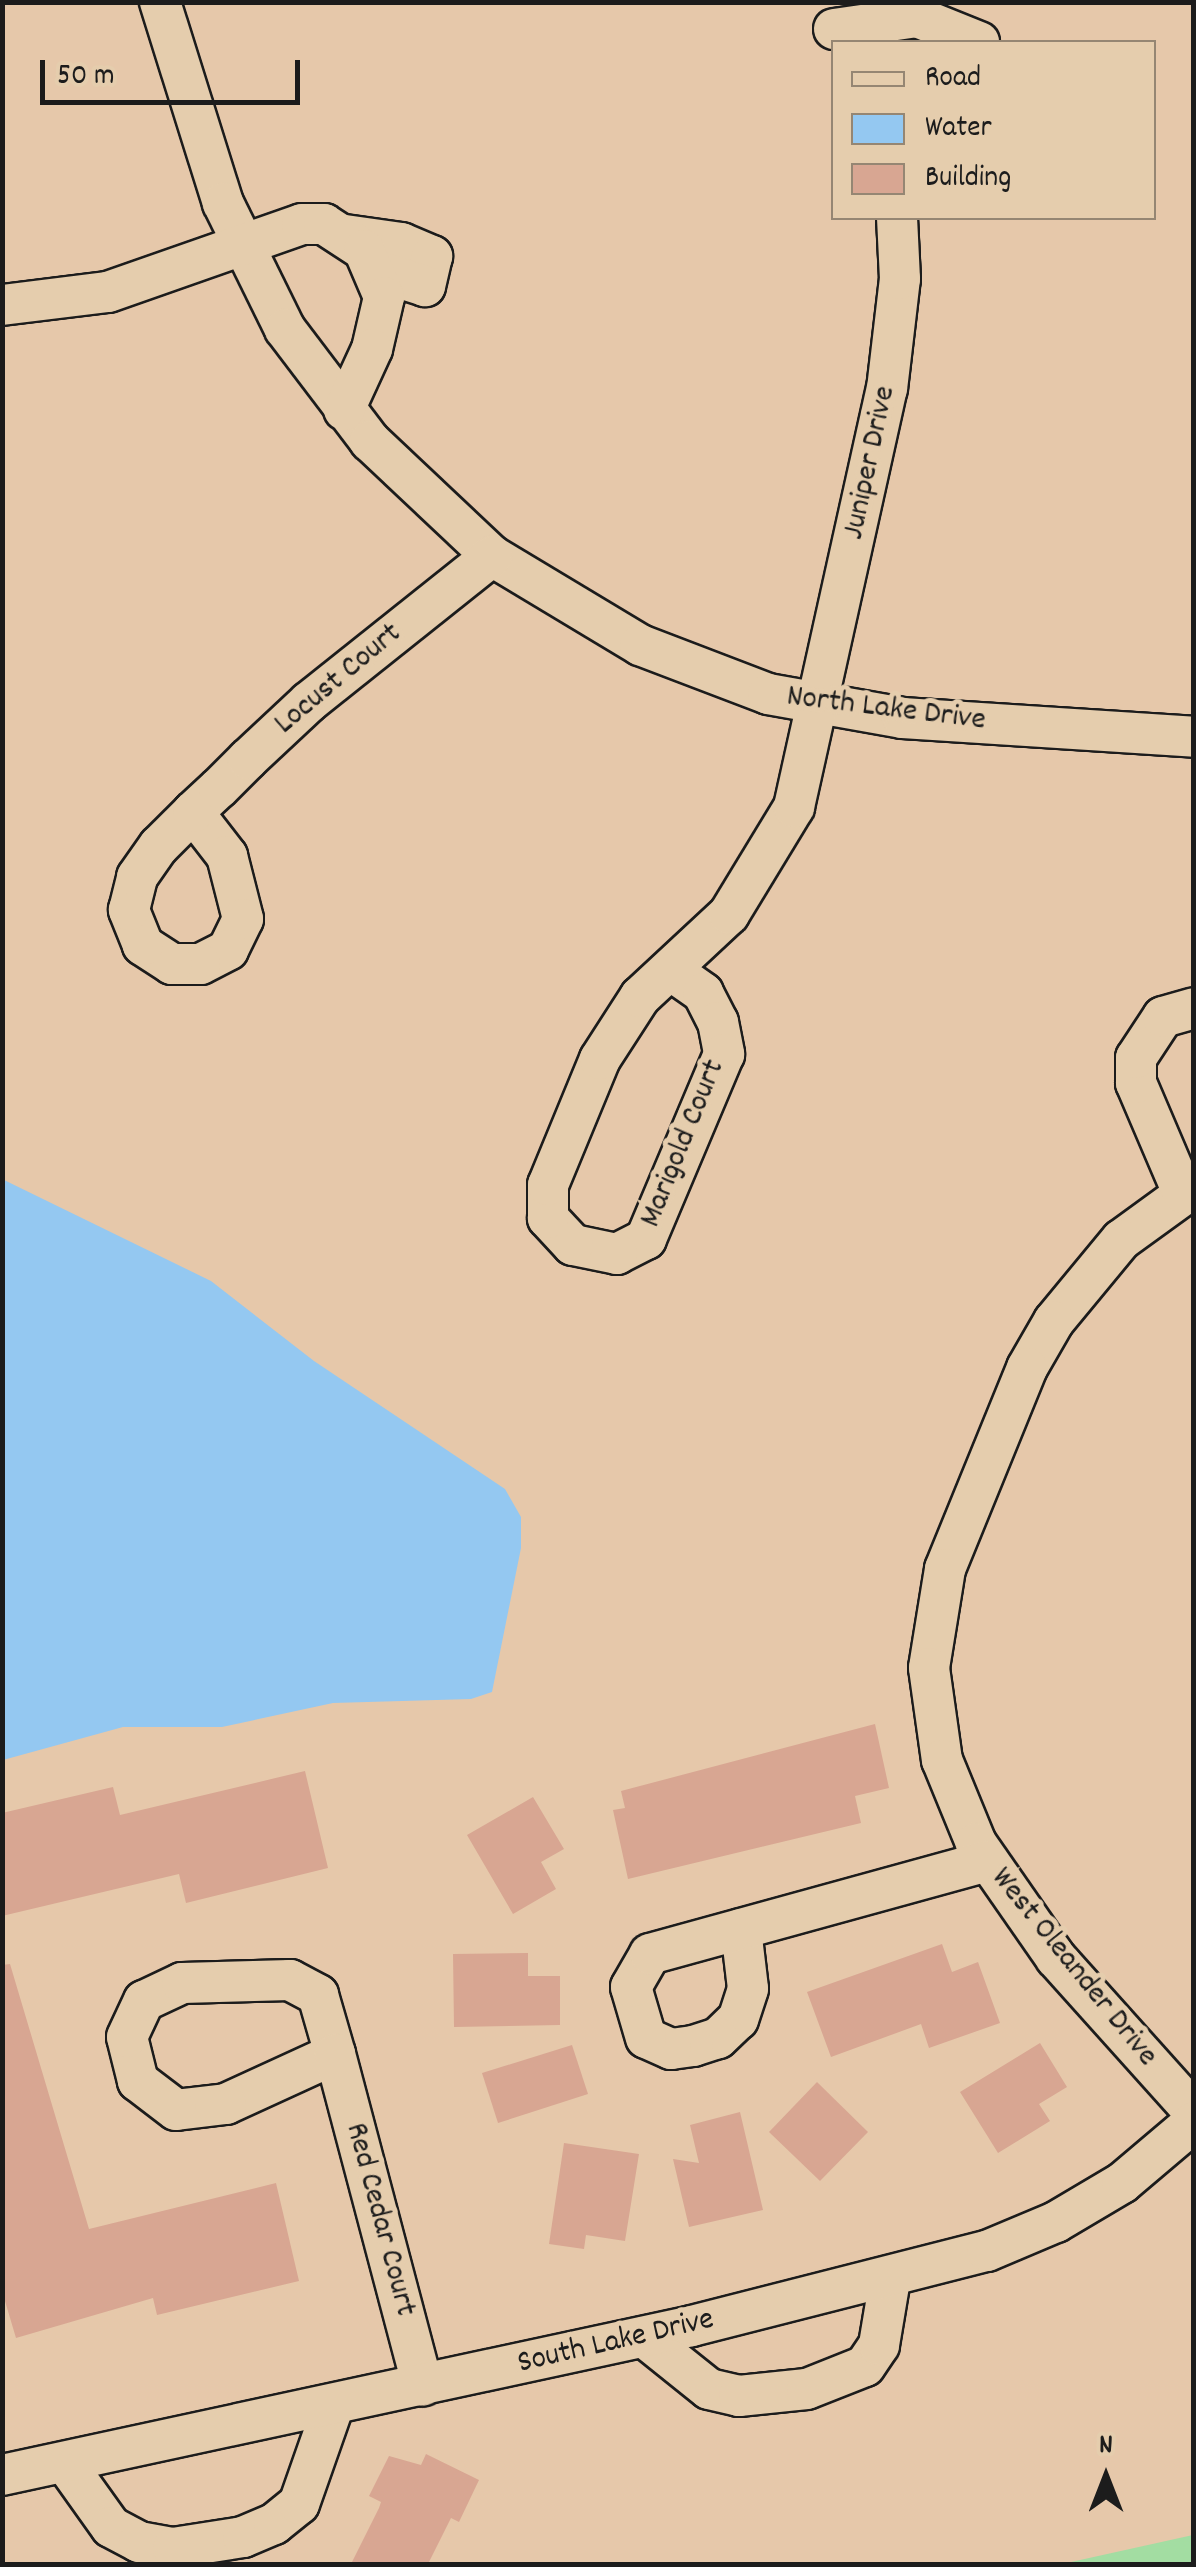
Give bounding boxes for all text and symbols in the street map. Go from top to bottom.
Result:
scale bar [45,40,305,102]
legend [831,40,1156,220]
text: 50 m [57,56,115,99]
text: Road [925,58,981,101]
text: Water [925,108,992,151]
text: Building [925,158,1011,201]
street label: Juniper Drive [836,383,906,543]
street label: Locust Court [268,616,410,744]
street label: North Lake Drive [784,679,988,741]
street label: Marigold Court [633,1055,735,1233]
street label: West Oleander Drive [981,1861,1165,2075]
street label: Red Cedar Court [335,2119,423,2321]
street label: South Lake Drive [514,2302,718,2384]
north arrow [1056,2427,1156,2527]
text: N [1099,2427,1113,2467]

